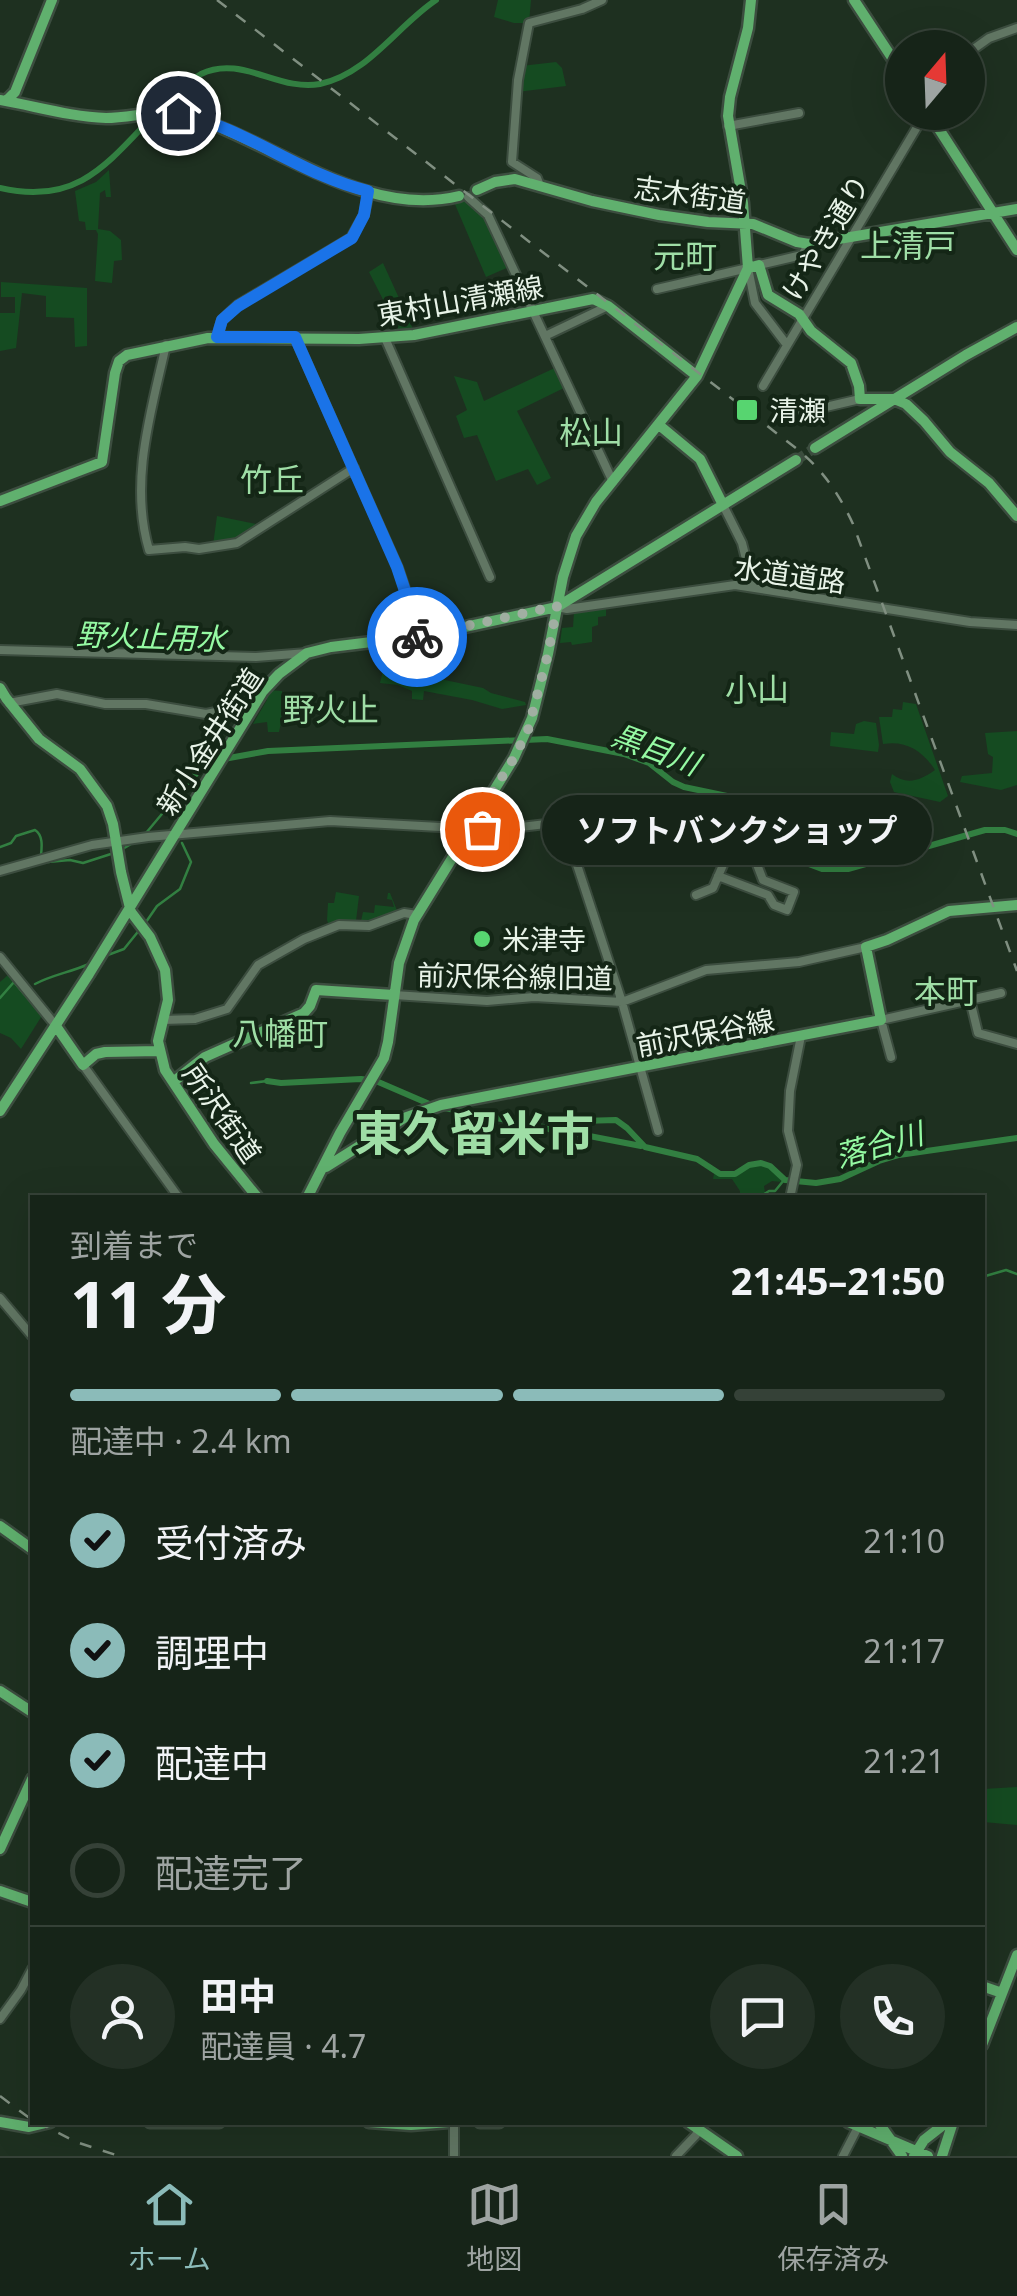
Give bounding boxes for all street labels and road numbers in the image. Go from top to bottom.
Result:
street label: 志木街道 [632,167,748,221]
street label: けやき通り [773,167,877,307]
street label: 東村山清瀬線 [374,267,546,333]
street label: 水道道路 [732,547,848,601]
street label: 新小金井街道 [147,660,271,822]
street label: 前沢保谷線旧道 [417,955,613,997]
street label: 前沢保谷線 [633,1000,777,1064]
street label: 所沢街道 [175,1056,271,1170]

